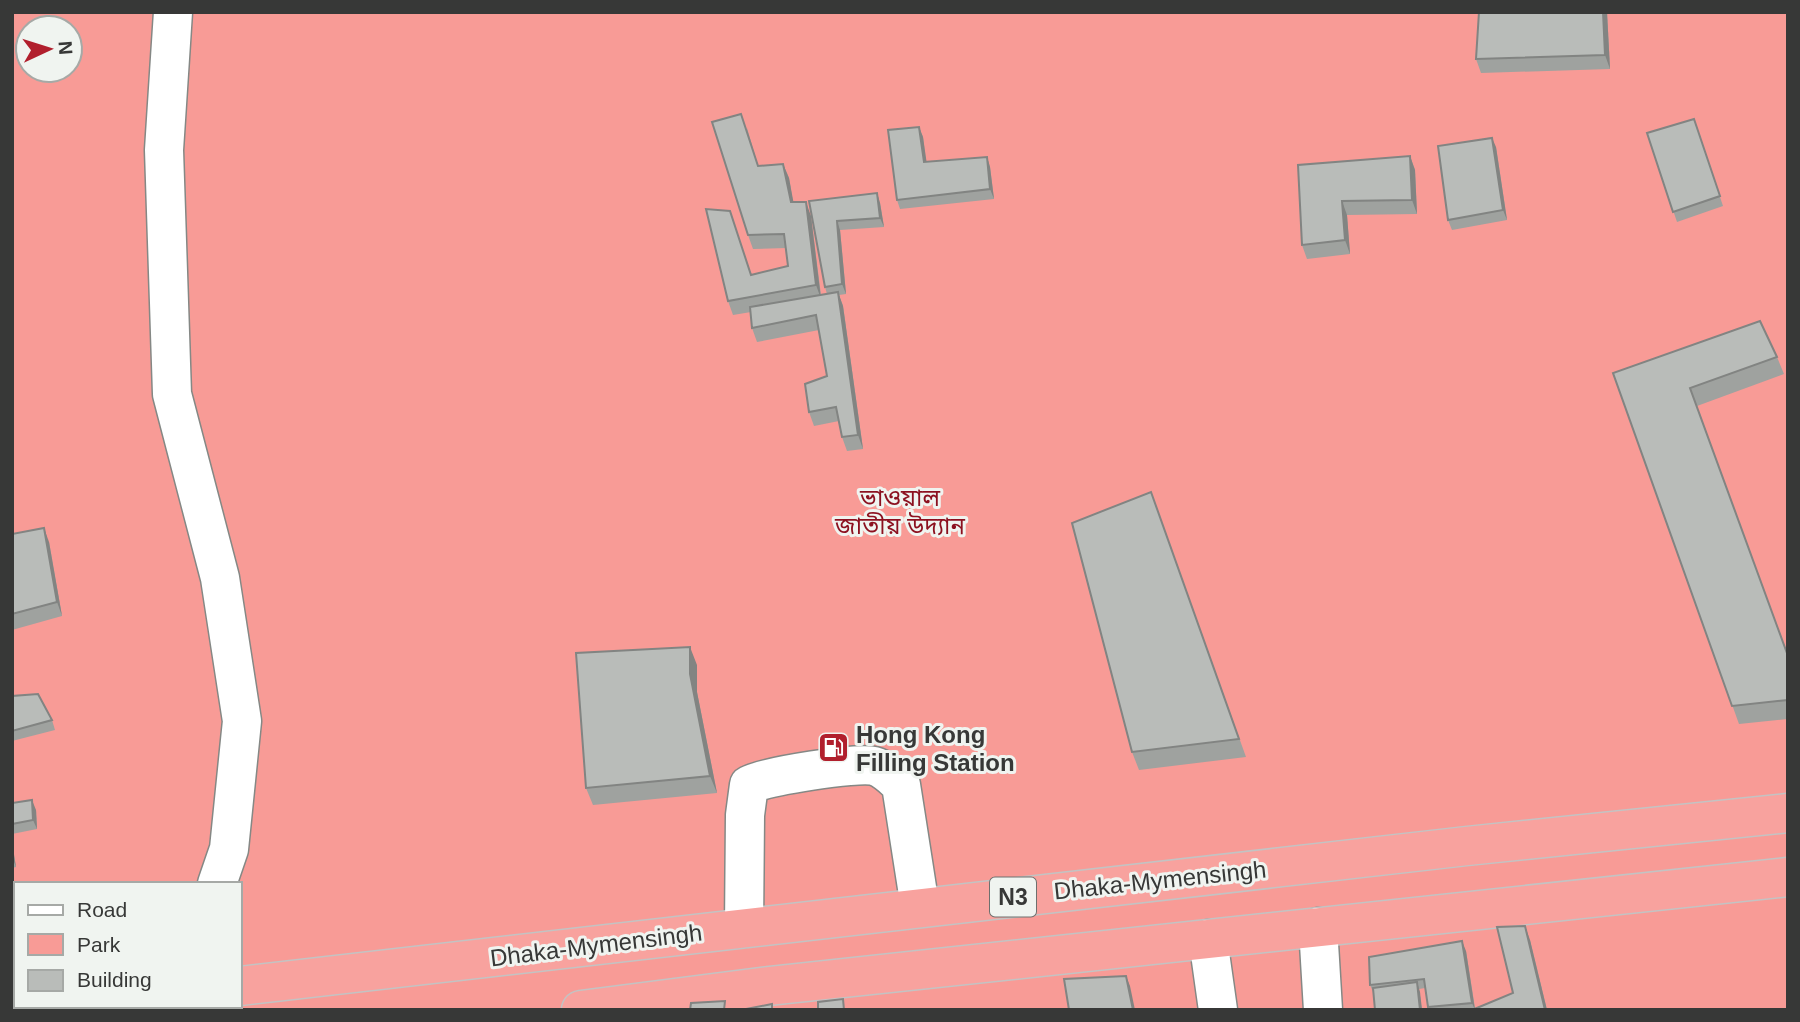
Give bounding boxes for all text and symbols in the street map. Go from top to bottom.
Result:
north arrow [14,14,84,84]
text: N [55,40,76,55]
park label: ভাওয়াল জাতীয় উদ্যান [834,484,965,539]
place label: Hong Kong Filling Station [856,721,1015,776]
fuel station icon: Hong Kong Filling Station [816,731,850,765]
street label: Dhaka-Mymensingh [1052,855,1268,905]
road number: N3 [990,877,1036,916]
legend [14,882,242,1008]
text: Road [77,898,127,921]
street label: Dhaka-Mymensingh [488,919,704,971]
text: Park [77,933,121,956]
text: Building [77,968,152,991]

